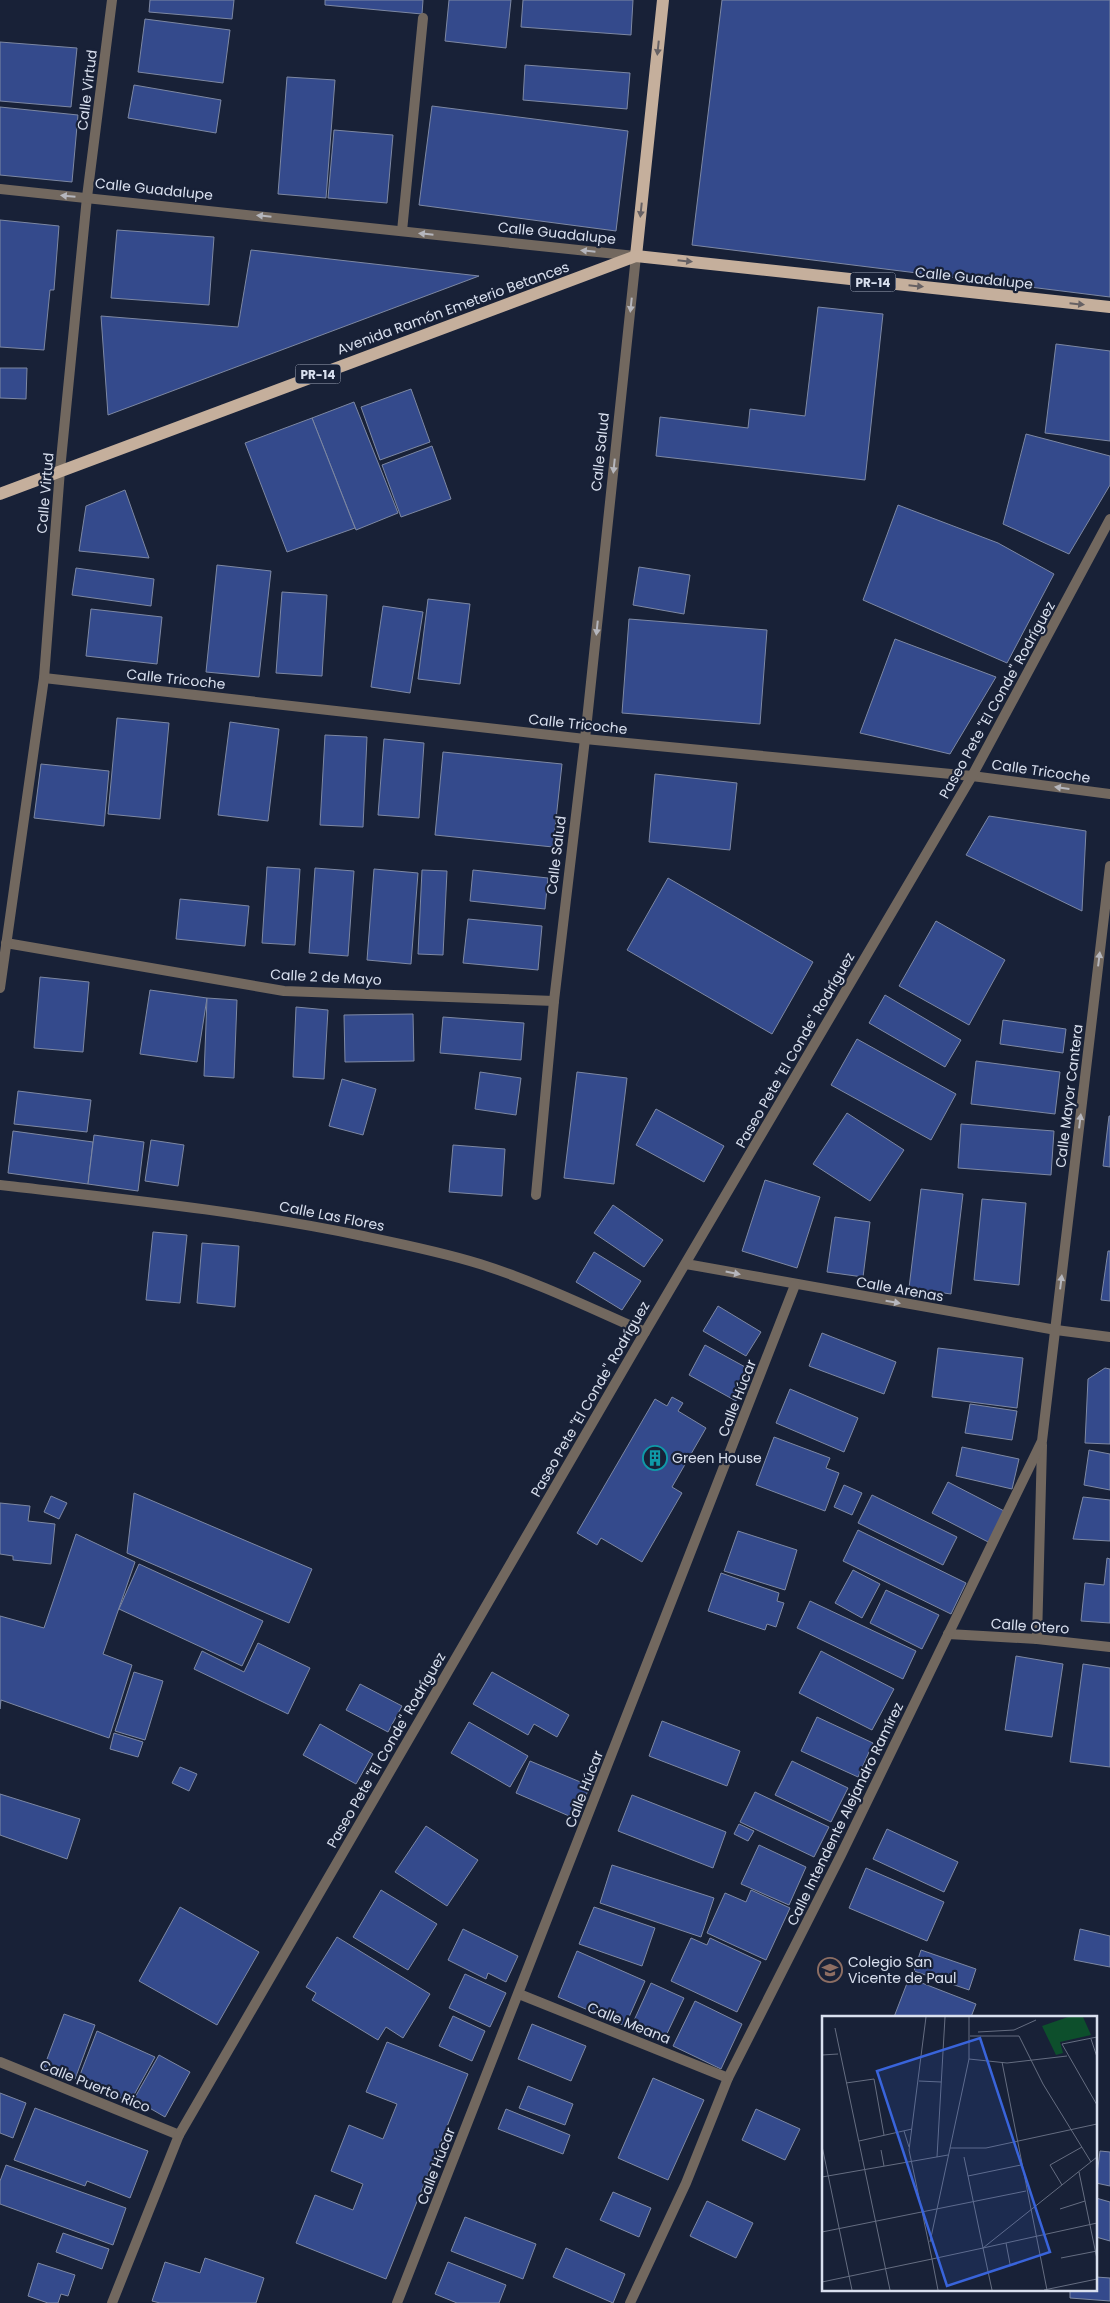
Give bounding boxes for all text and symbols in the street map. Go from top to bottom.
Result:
one-way arrow [654,41,662,57]
street label: Calle Virtud [72,48,102,132]
street label: Calle Guadalupe [94,173,214,205]
one-way arrow [60,191,76,199]
one-way arrow [637,202,645,218]
one-way arrow [256,212,272,220]
street label: Calle Guadalupe [497,217,617,249]
one-way arrow [418,230,434,238]
one-way arrow [579,247,595,255]
street label: Avenida Ramón Emeterio Betances [334,257,572,359]
one-way arrow [677,257,693,265]
street label: Calle Guadalupe [914,262,1034,294]
road number: PR-14 [850,272,896,292]
one-way arrow [908,282,924,290]
one-way arrow [627,297,635,313]
one-way arrow [1070,300,1086,308]
road number: PR-14 [296,364,340,384]
street label: Calle Salud [586,412,614,492]
street label: Calle Virtud [31,452,59,534]
one-way arrow [610,459,618,475]
street label: Paseo Pete "El Conde" Rodríguez [934,598,1060,802]
one-way arrow [593,620,601,636]
street label: Calle Tricoche [126,664,227,694]
street label: Calle Tricoche [528,709,629,739]
street label: Calle Tricoche [990,754,1092,788]
one-way arrow [1053,784,1069,792]
street label: Calle Salud [541,815,571,895]
street label: Paseo Pete "El Conde" Rodríguez [731,949,859,1151]
one-way arrow [1095,951,1103,967]
street label: Calle 2 de Mayo [270,964,382,990]
street label: Calle Mayor Cantera [1050,1023,1088,1169]
one-way arrow [1076,1112,1084,1128]
street label: Calle Las Flores [278,1196,386,1236]
one-way arrow [726,1269,741,1277]
street label: Calle Arenas [855,1271,945,1307]
one-way arrow [1057,1274,1065,1290]
street label: Paseo Pete "El Conde" Rodríguez [526,1298,654,1500]
one-way arrow [886,1299,902,1307]
street label: Calle Húcar [713,1356,761,1440]
building icon: Green House [642,1445,668,1471]
place label: Green House [672,1448,762,1468]
street label: Calle Otero [990,1613,1070,1639]
street label: Paseo Pete "El Conde" Rodríguez [322,1649,450,1851]
street label: Calle Intendente Alejandro Ramírez [782,1699,908,1929]
street label: Calle Húcar [560,1747,608,1831]
place label: Colegio San Vicente de Paul [848,1952,956,1988]
school or university icon: Colegio San Vicente de Paul [817,1957,843,1983]
street label: Calle Meana [584,1997,674,2049]
inset map [822,2016,1098,2290]
street label: Calle Puerto Rico [37,2055,153,2117]
street label: Calle Húcar [412,2124,460,2208]

